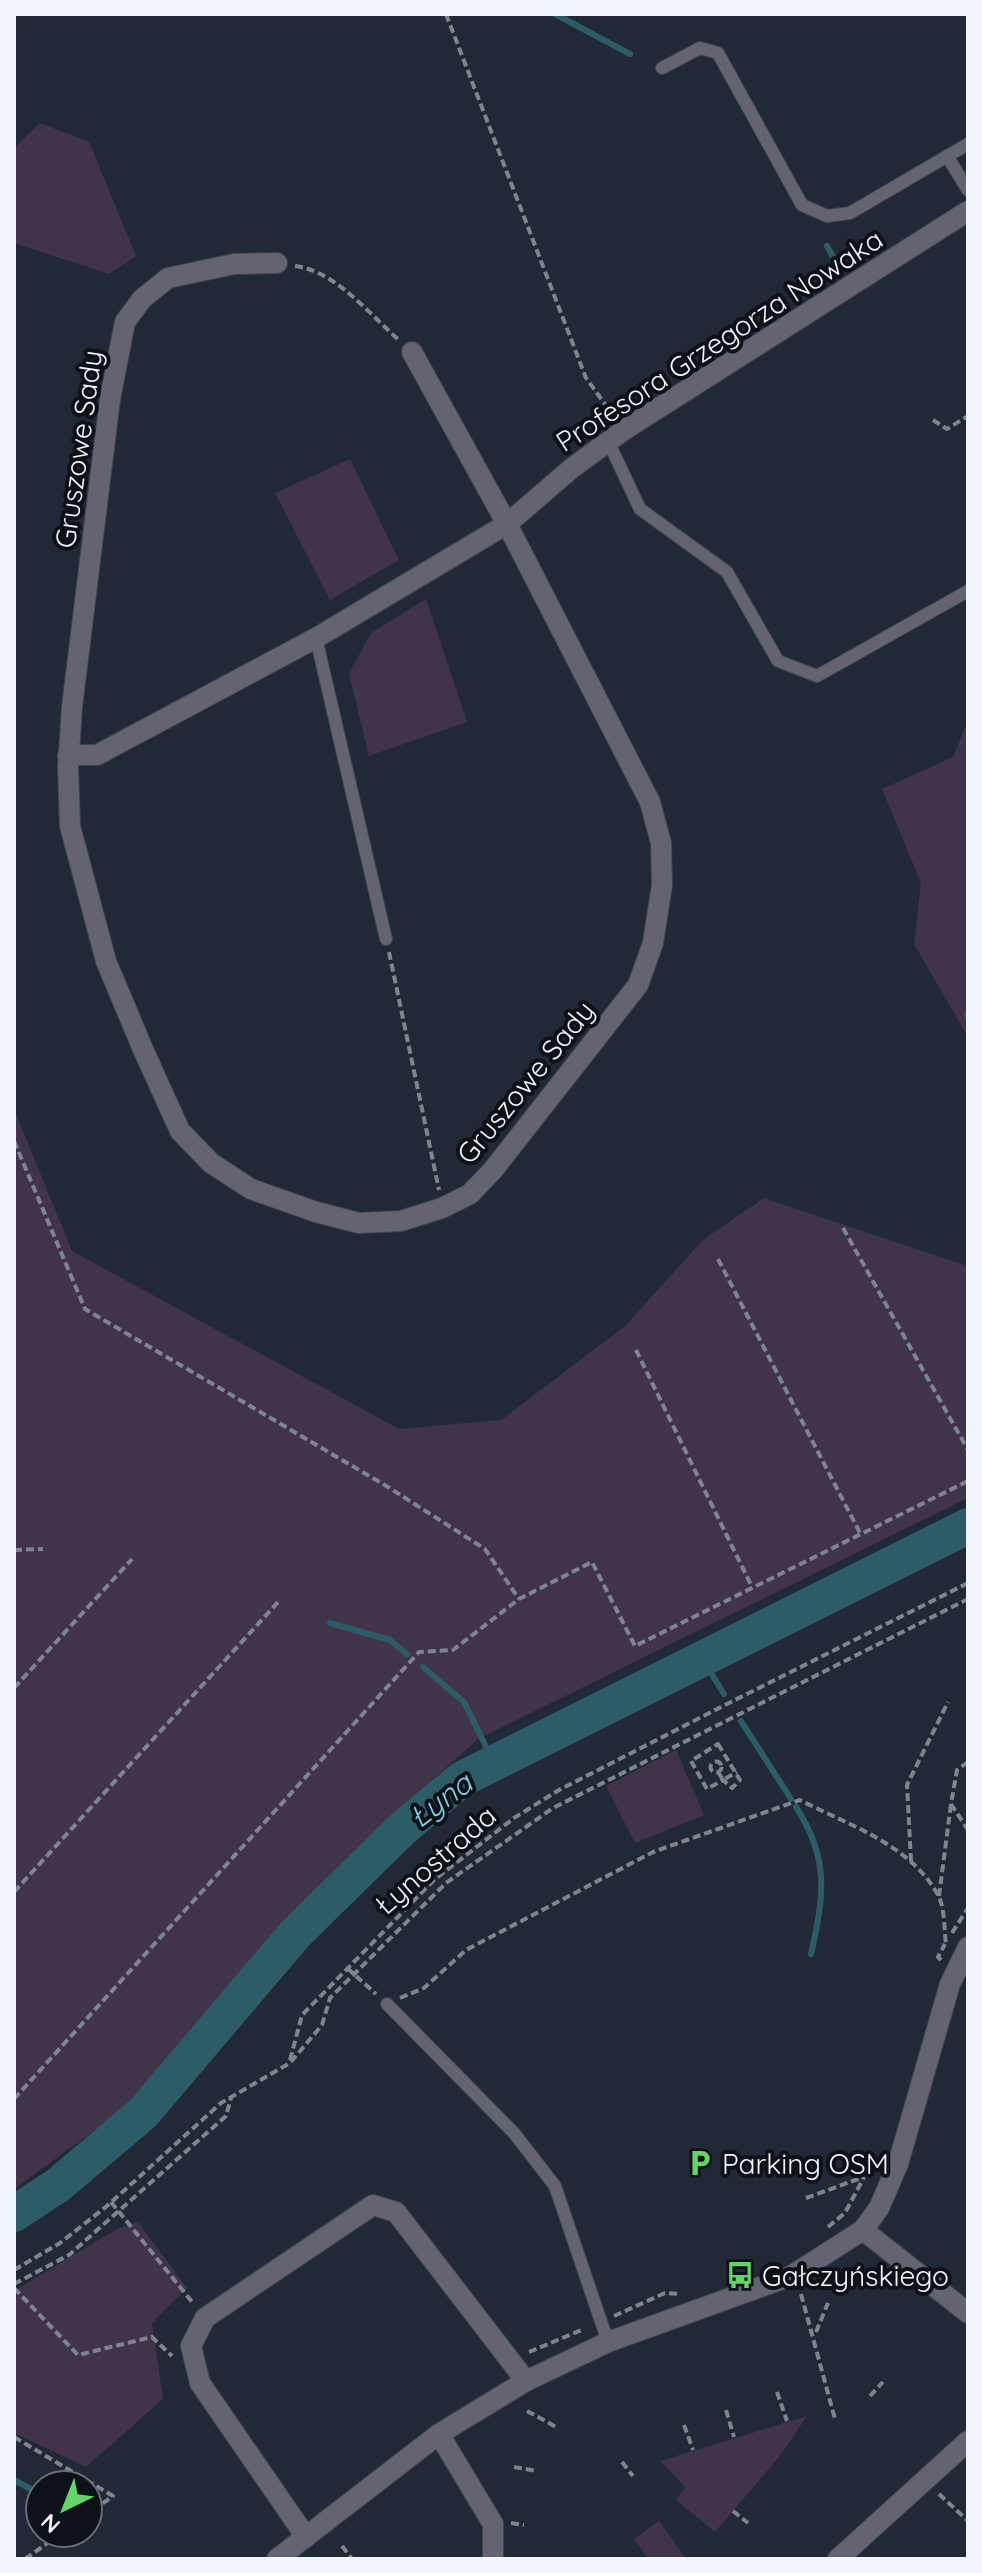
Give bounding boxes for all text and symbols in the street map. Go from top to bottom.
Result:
street label: Profesora Grzegorza Nowaka [549,221,889,459]
street label: Gruszowe Sady [47,348,109,550]
street label: Gruszowe Sady [449,993,601,1171]
water label: Łyna [401,1763,481,1836]
street label: Łynostrada [367,1798,503,1922]
place label: Parking OSM [722,2146,889,2181]
parking icon: Parking OSM [685,2148,715,2178]
place label: Gałczyńskiego [762,2258,949,2293]
bus stop icon: Gałczyńskiego [725,2260,755,2290]
north arrow [24,2469,104,2549]
text: N [35,2508,66,2539]

